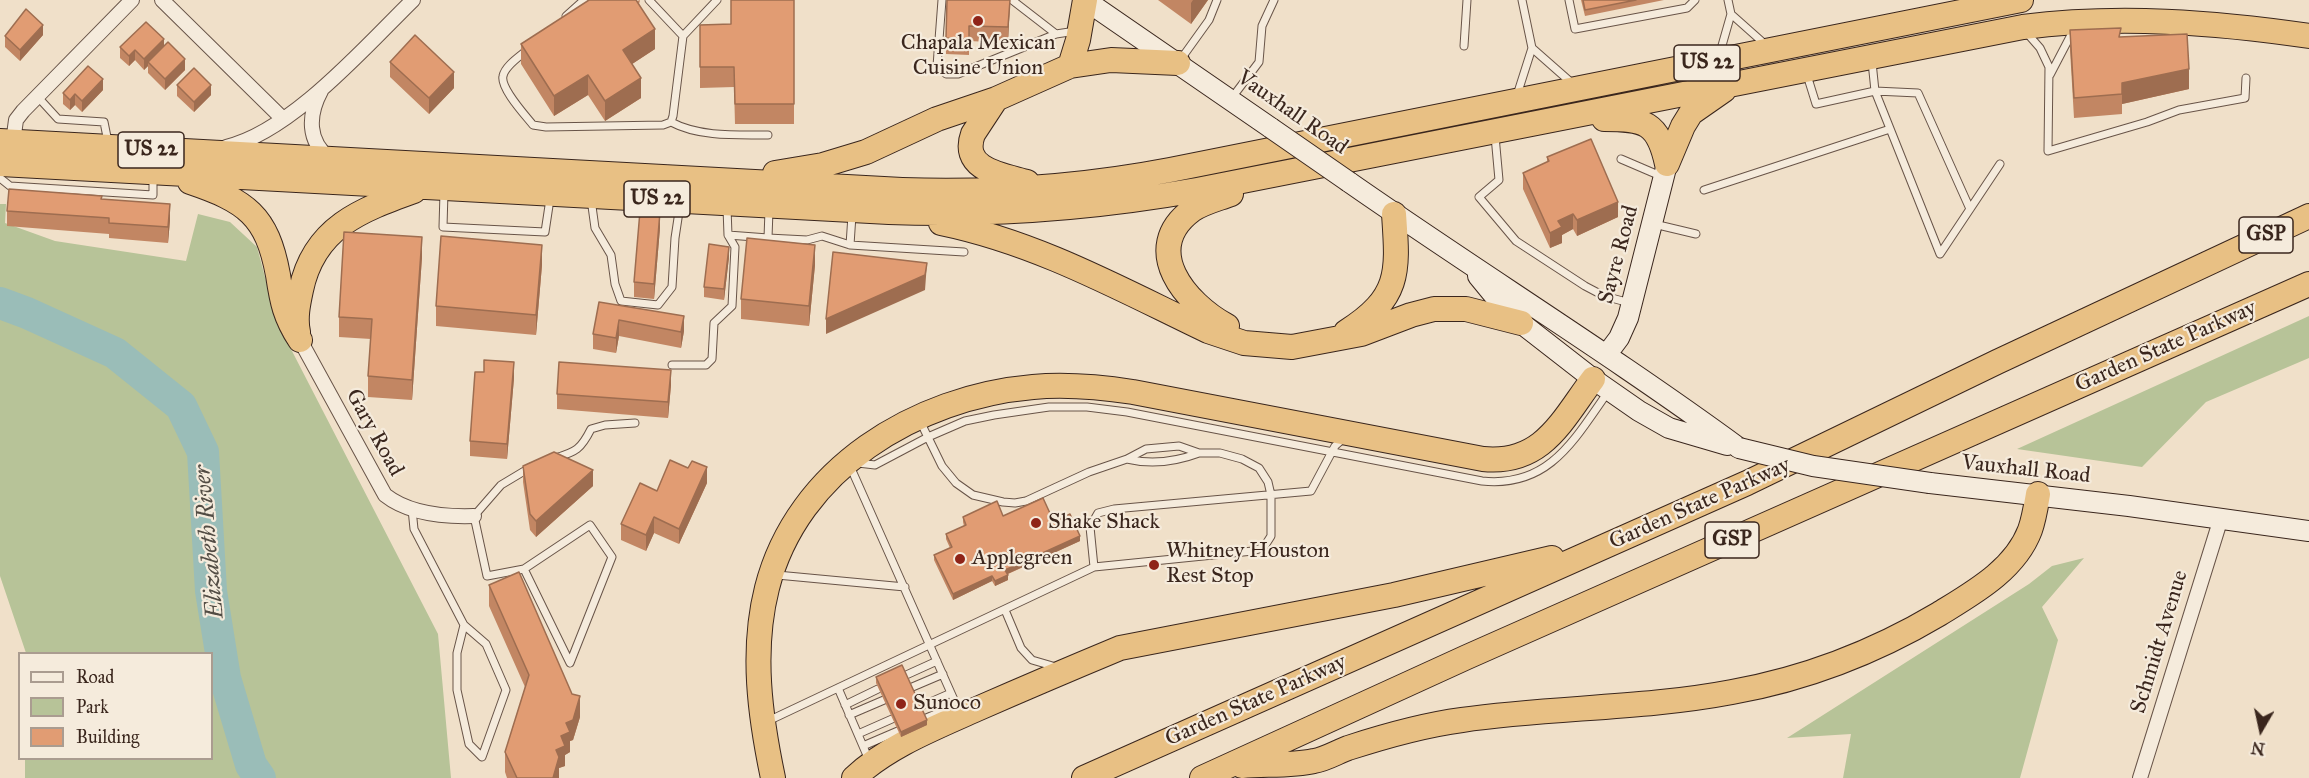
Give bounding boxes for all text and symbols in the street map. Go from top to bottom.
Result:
marker: Chapala Mexican Cuisine Union [971,14,985,28]
place label: Chapala Mexican Cuisine Union [901,31,1055,82]
road number: US 22 [1674,45,1740,81]
street label: Vauxhall Road [1231,65,1353,161]
road number: US 22 [118,132,184,168]
road number: US 22 [624,181,690,217]
street label: Sayre Road [1593,203,1645,307]
road number: GSP [2239,217,2293,253]
street label: Garden State Parkway [2071,295,2261,399]
street label: Gary Road [339,385,409,481]
street label: Vauxhall Road [1960,450,2092,490]
street label: Garden State Parkway [1605,452,1795,556]
water label: Elizabeth River [189,464,231,620]
place label: Shake Shack [1048,510,1160,536]
marker: Shake Shack [1029,516,1043,530]
road number: GSP [1705,522,1759,558]
place label: Whitney Houston Rest Stop [1166,539,1330,590]
place label: Applegreen [972,546,1072,572]
marker: Applegreen [953,552,967,566]
marker: Whitney Houston Rest Stop [1147,558,1161,572]
street label: Schmidt Avenue [2126,567,2194,717]
street label: Garden State Parkway [1161,649,1351,753]
legend [18,652,213,760]
text: Road [76,666,114,688]
place label: Sunoco [913,691,981,717]
text: Park [76,696,109,718]
marker: Sunoco [894,697,908,711]
north arrow [2231,700,2291,760]
text: Building [76,726,139,748]
text: N [2250,738,2266,759]

